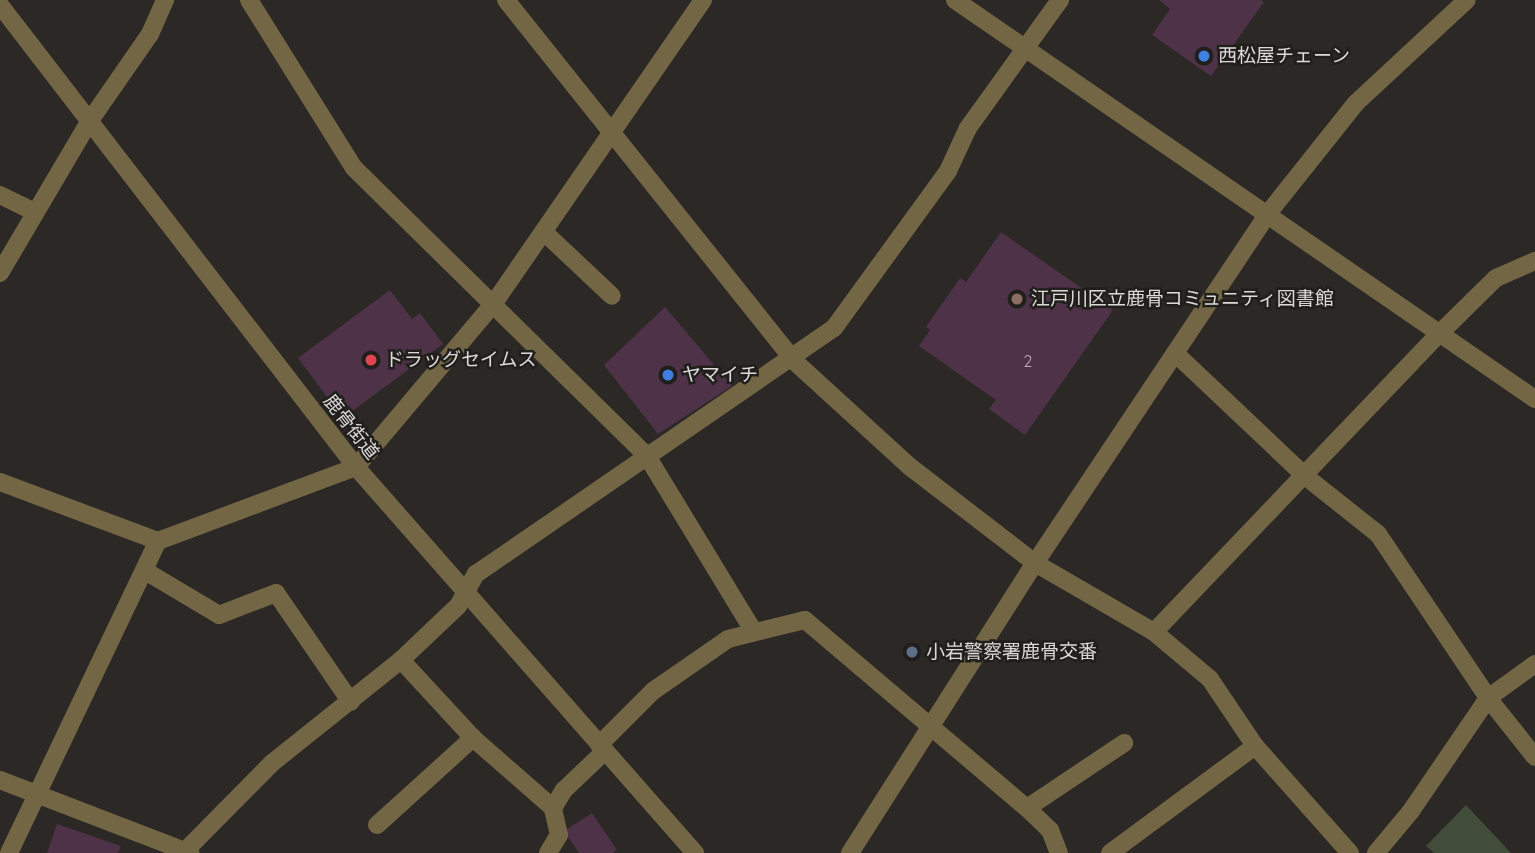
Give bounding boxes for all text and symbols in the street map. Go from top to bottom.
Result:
place label: 西松屋チェーン [1218,45,1351,67]
marker: 西松屋チェーン [1196,48,1212,64]
place label: 江戸川区立鹿骨コミュニティ図書館 [1031,288,1335,310]
marker: 江戸川区立鹿骨コミュニティ図書館 [1009,291,1025,307]
place label: ドラッグセイムス [385,349,537,371]
house number: 2 [1024,351,1032,371]
marker: ドラッグセイムス [363,352,379,368]
place label: ヤマイチ [682,364,758,386]
marker: ヤマイチ [660,367,676,383]
street label: 鹿骨街道 [319,390,383,464]
place label: 小岩警察署鹿骨交番 [926,641,1097,663]
marker: 小岩警察署鹿骨交番 [904,644,920,660]

